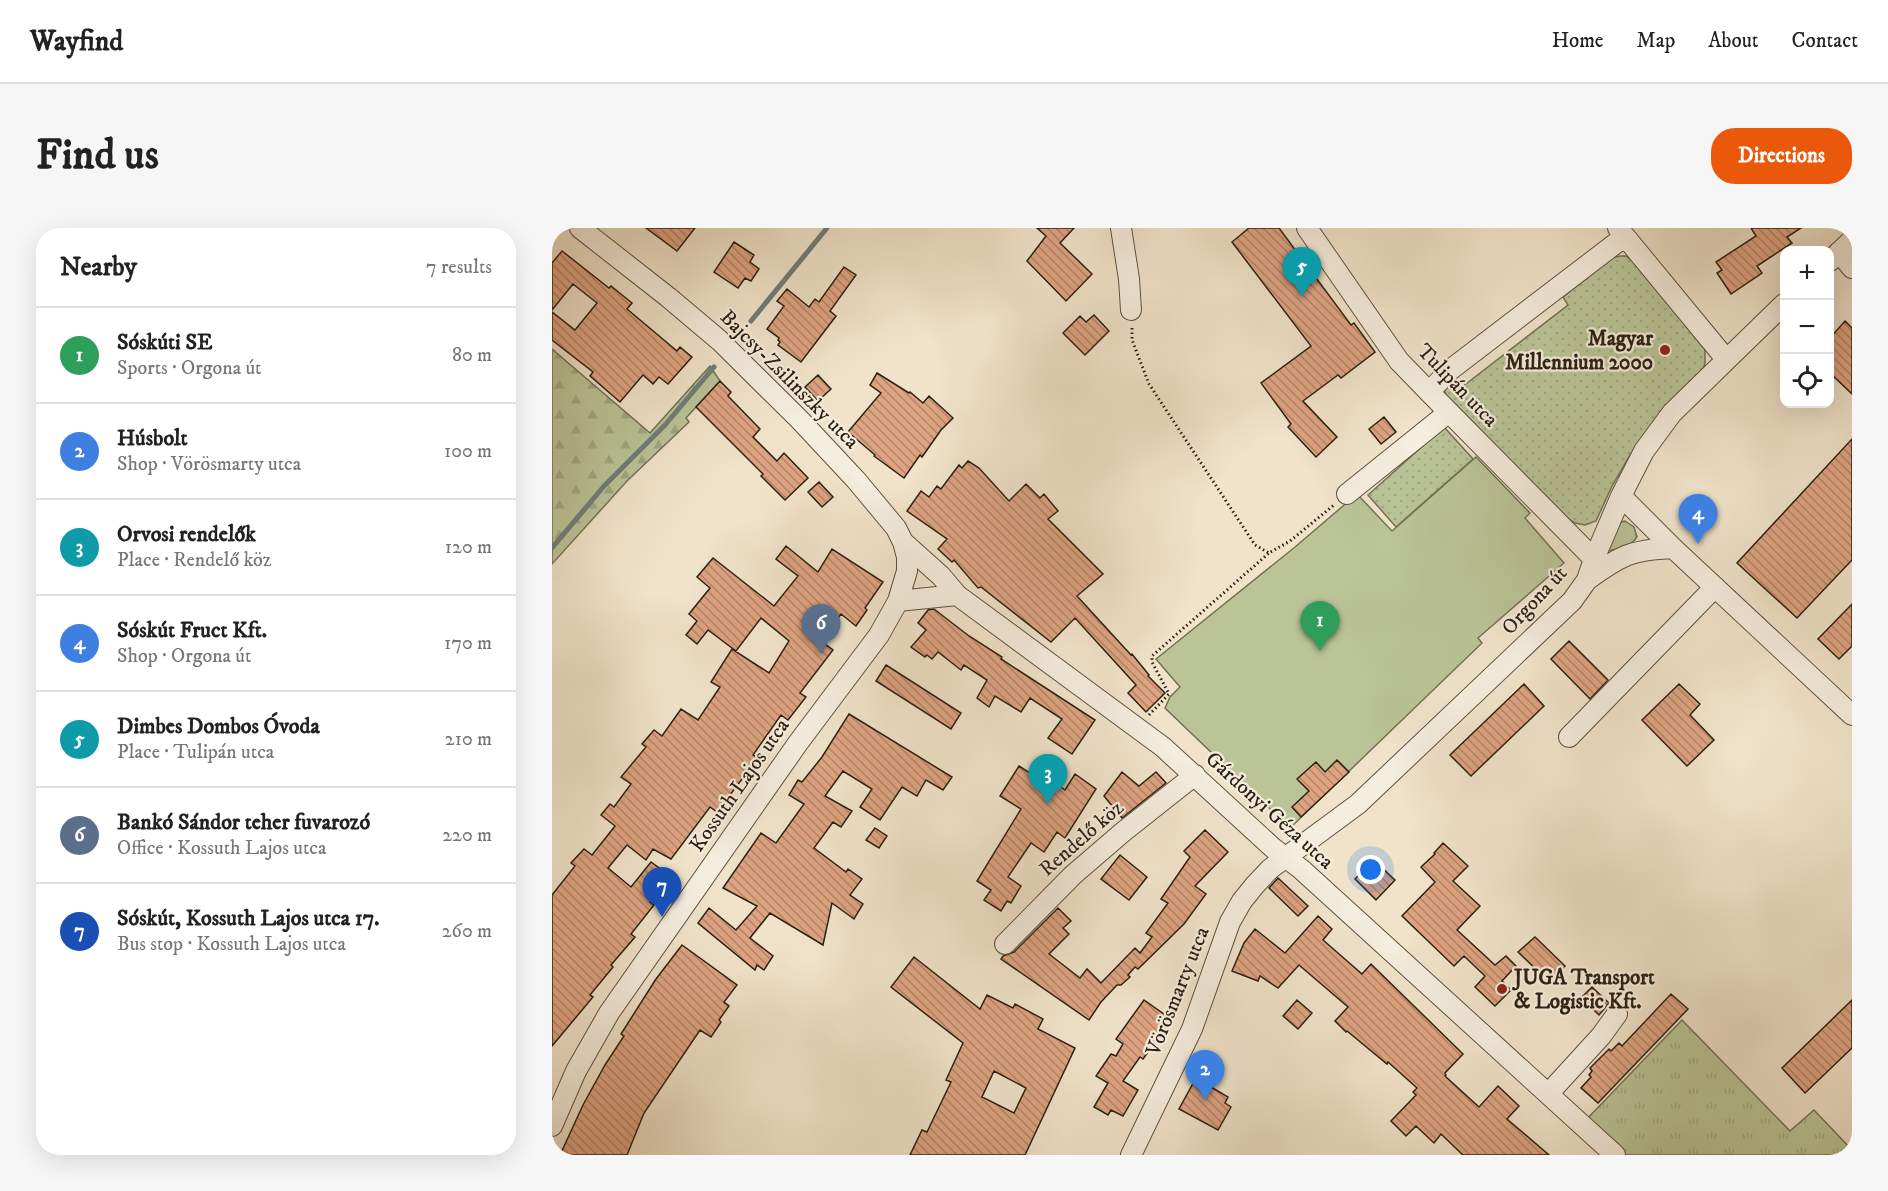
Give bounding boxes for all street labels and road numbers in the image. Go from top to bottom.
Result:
street label: Bajcsy-Zsilinszky utca [714,305,864,455]
street label: Tulipán utca [1411,339,1503,433]
street label: Orgona út [1496,561,1573,640]
street label: Kossuth Lajos utca [684,714,795,857]
street label: Gárdonyi Géza utca [1200,746,1339,875]
street label: Rendelő köz [1034,795,1129,882]
street label: Vörösmarty utca [1140,923,1216,1060]

